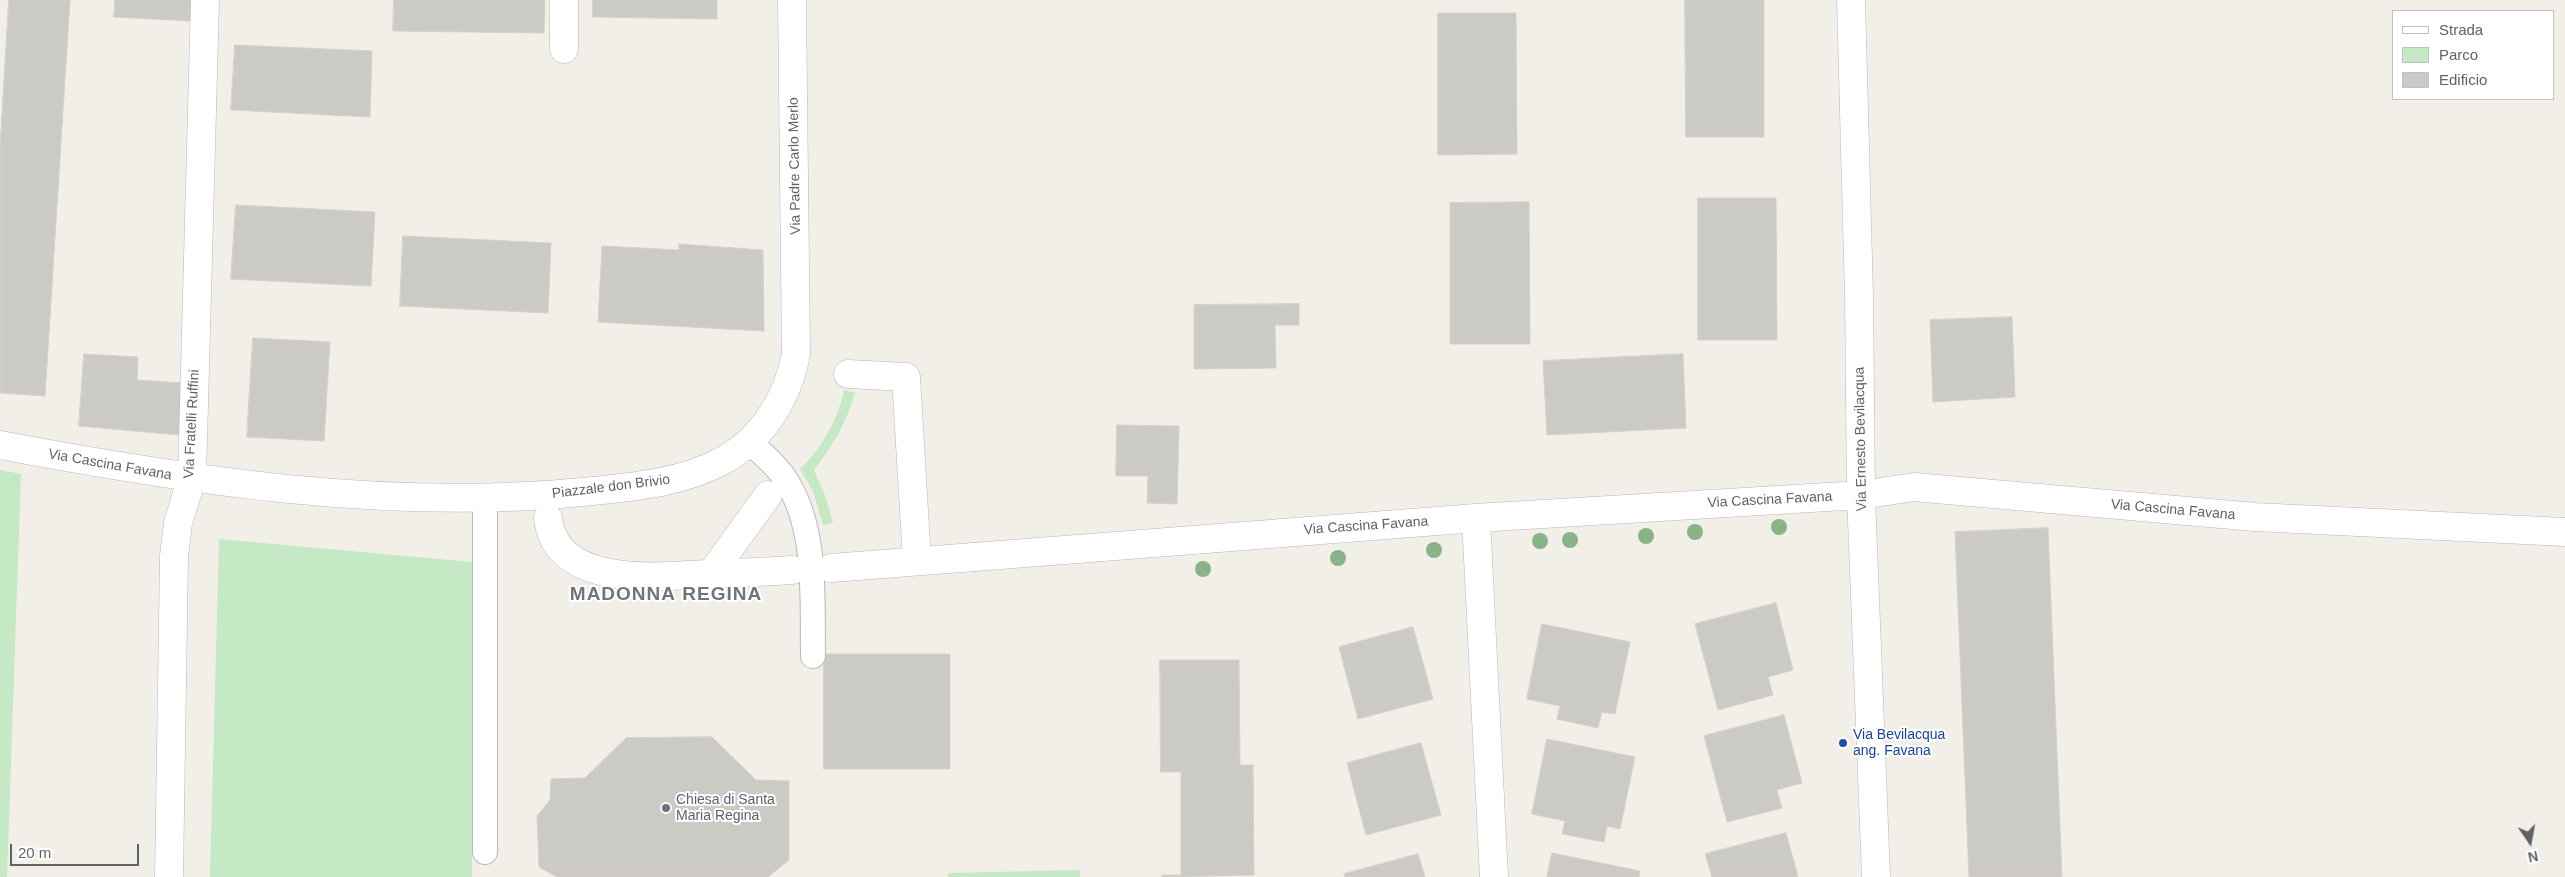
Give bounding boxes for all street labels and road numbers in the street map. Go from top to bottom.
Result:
street label: Via Padre Carlo Merlo [785,97,805,235]
street label: Via Ernesto Bevilacqua [1851,367,1871,511]
street label: Via Fratelli Ruffini [181,369,203,479]
street label: Via Cascina Favana [47,446,173,484]
street label: Piazzale don Brivio [551,471,671,503]
street label: Via Cascina Favana [1707,488,1833,512]
street label: Via Cascina Favana [2110,496,2236,524]
street label: Via Cascina Favana [1303,513,1429,539]

